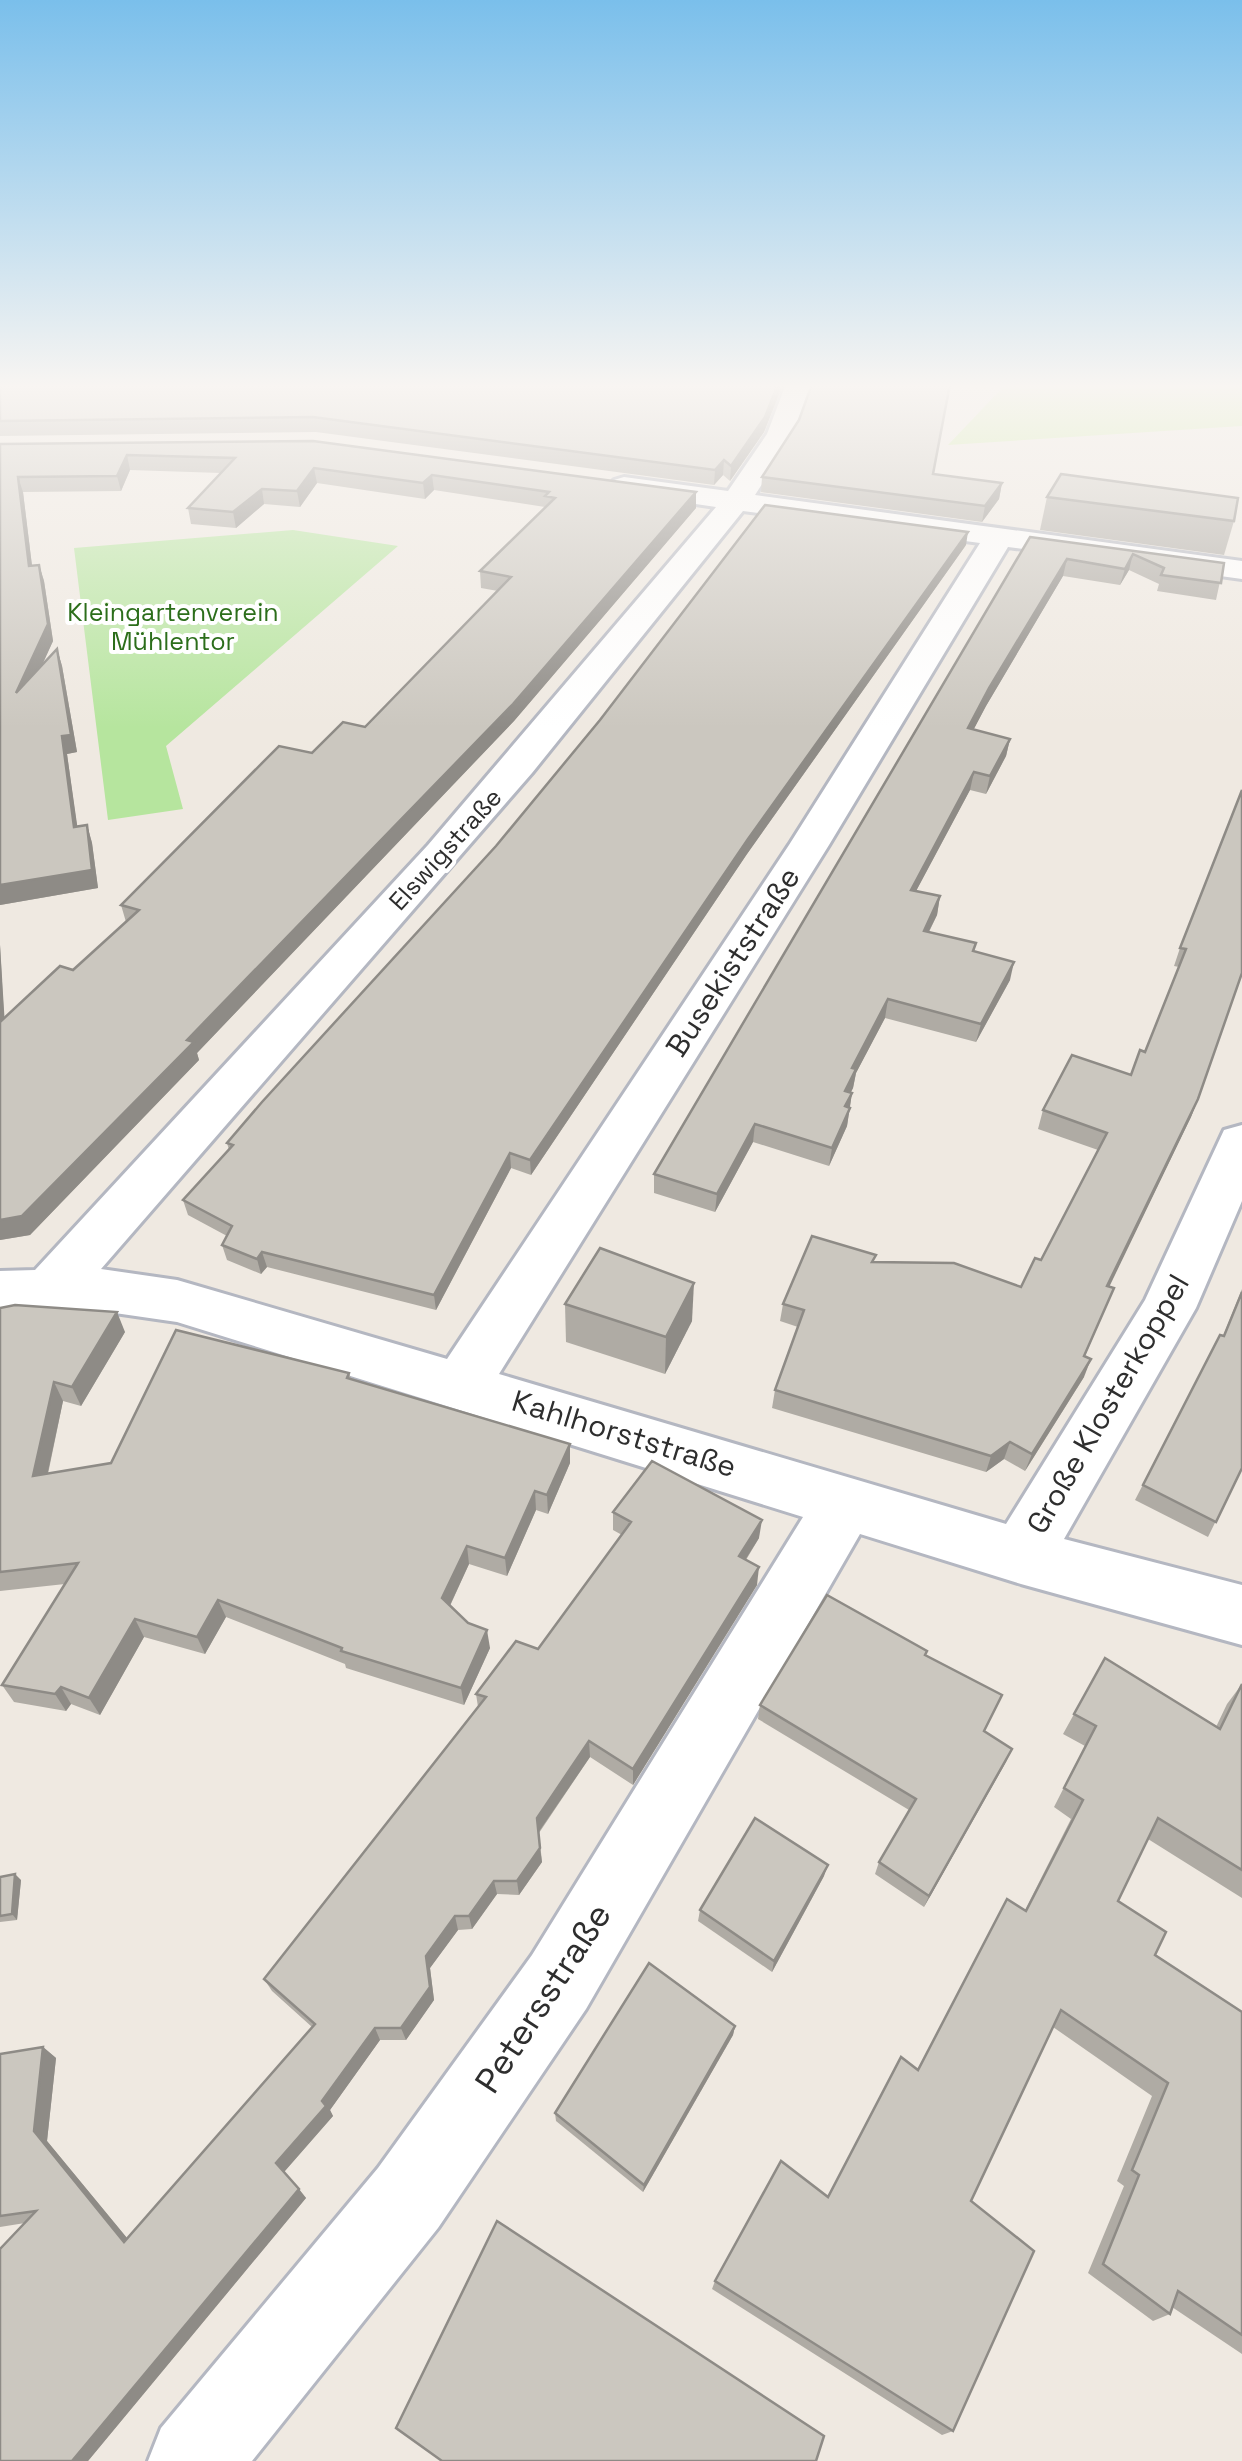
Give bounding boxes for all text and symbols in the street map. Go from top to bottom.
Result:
park label: Kleingartenverein Mühlentor [67,596,279,657]
street label: Elswigstraße [382,781,508,917]
street label: Busekiststraße [657,860,808,1064]
street label: Große Klosterkoppel [1017,1267,1198,1540]
street label: Kahlhorststraße [507,1381,741,1486]
street label: Petersstraße [465,1895,621,2101]

